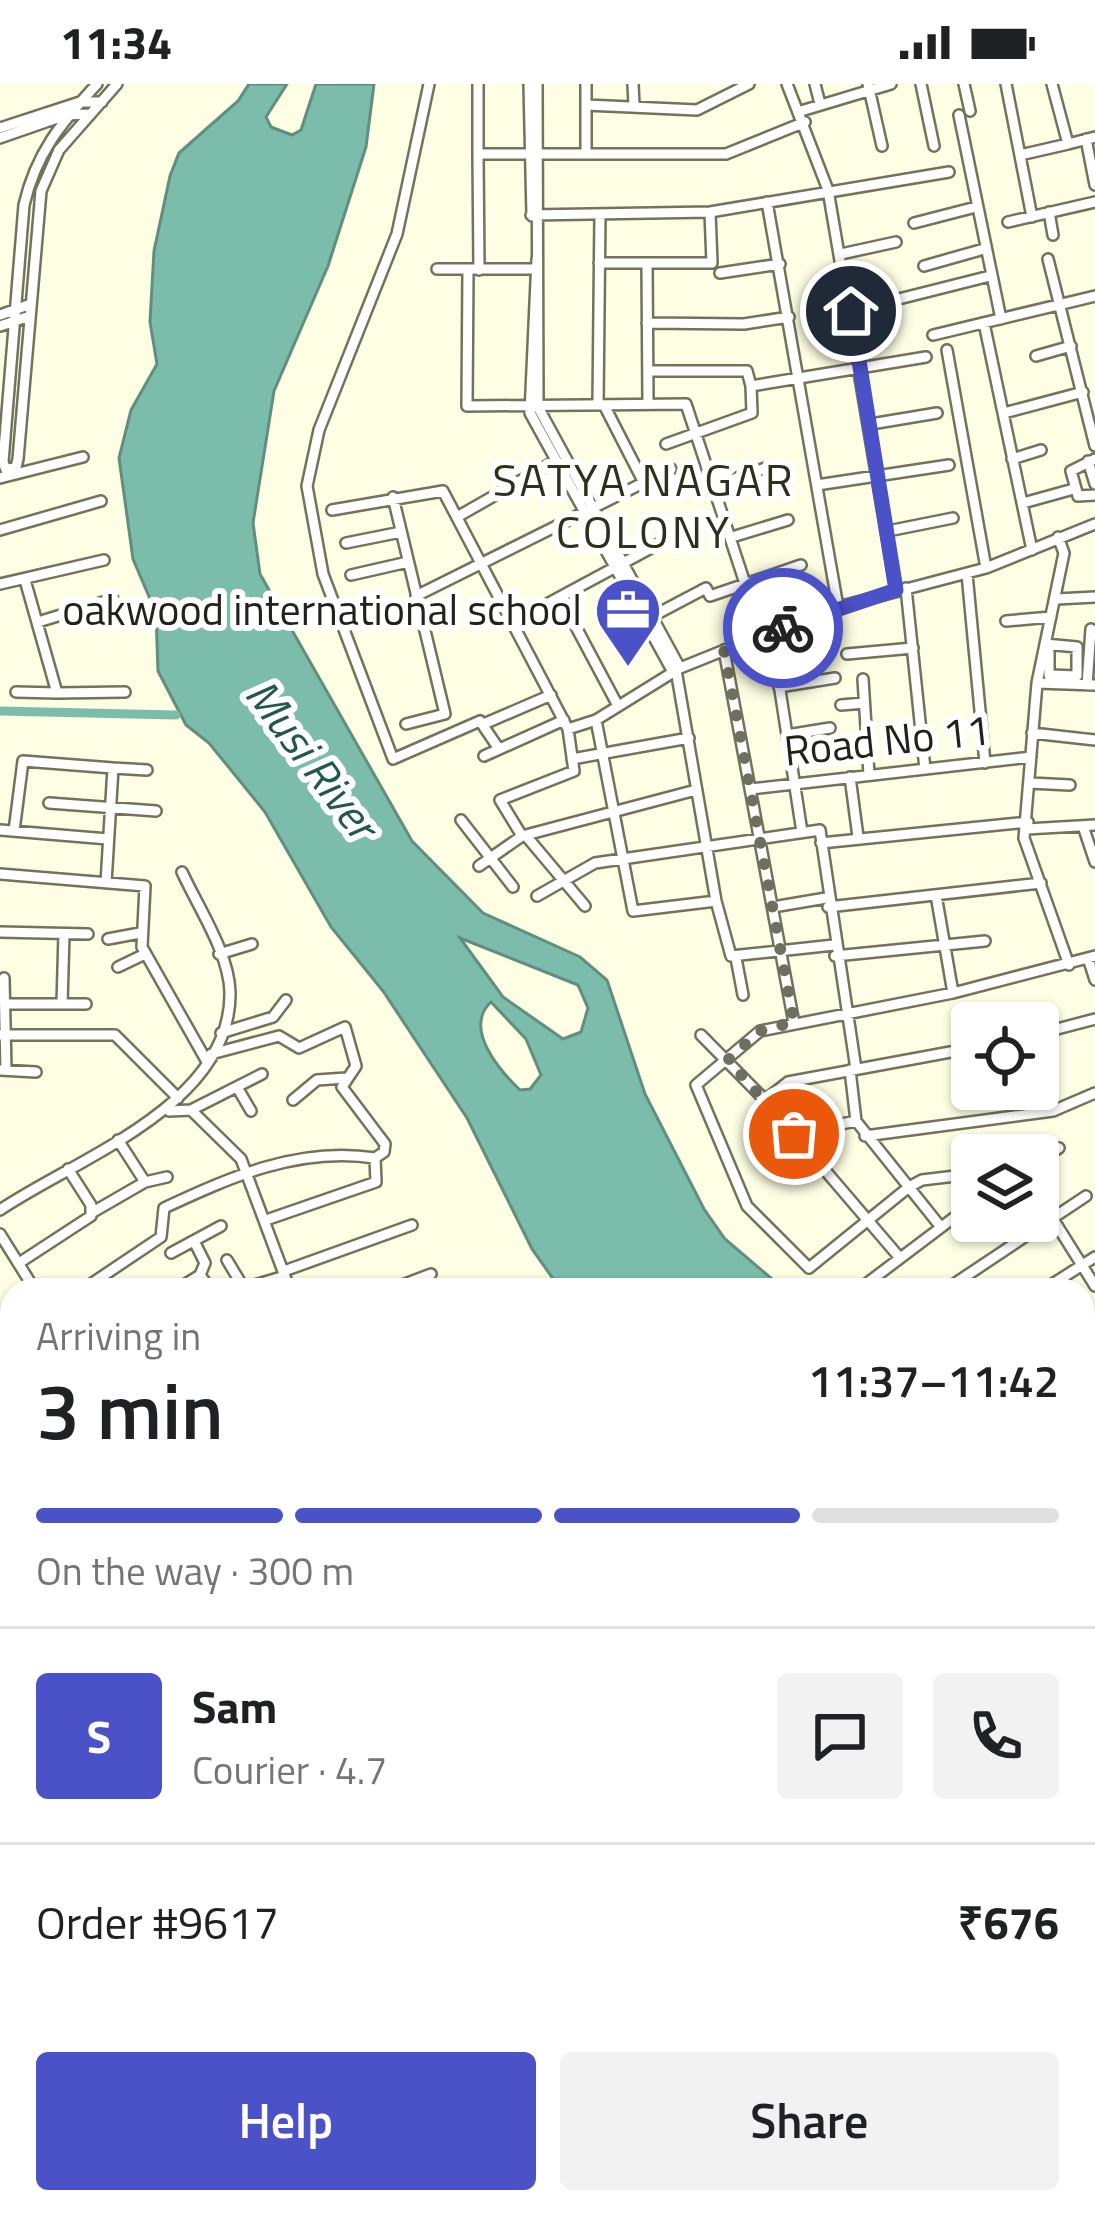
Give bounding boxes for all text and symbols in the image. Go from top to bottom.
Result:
text: 11:34 [60,8,172,76]
pin [800,260,902,362]
icon: home [818,278,884,344]
district label: SATYA NAGAR COLONY [492,445,796,565]
courier [723,568,843,688]
office icon: oakwood international school [593,575,663,669]
place label: oakwood international school [62,577,582,641]
icon: bike [750,595,816,661]
water label: Musi River [230,664,399,857]
street label: Road No 11 [781,696,993,782]
map controls [951,1002,1059,1242]
button: locate [951,1002,1059,1110]
pin [743,1083,845,1185]
icon: bag [761,1101,827,1167]
button: layers [951,1134,1059,1242]
text: Arriving in [36,1306,201,1365]
text: 11:37–11:42 [808,1346,1059,1414]
text: 3 min [36,1351,224,1469]
text: On the way · 300 m [36,1541,354,1600]
text: Sam [192,1672,277,1740]
button: chat [777,1673,903,1799]
button: phone [933,1673,1059,1799]
text: S [87,1702,111,1770]
text: Courier · 4.7 [192,1740,387,1799]
text: Order #9617 [36,1888,279,1956]
text: ₹676 [958,1888,1059,1956]
button: Help [36,2052,536,2190]
button: Share [560,2052,1059,2190]

